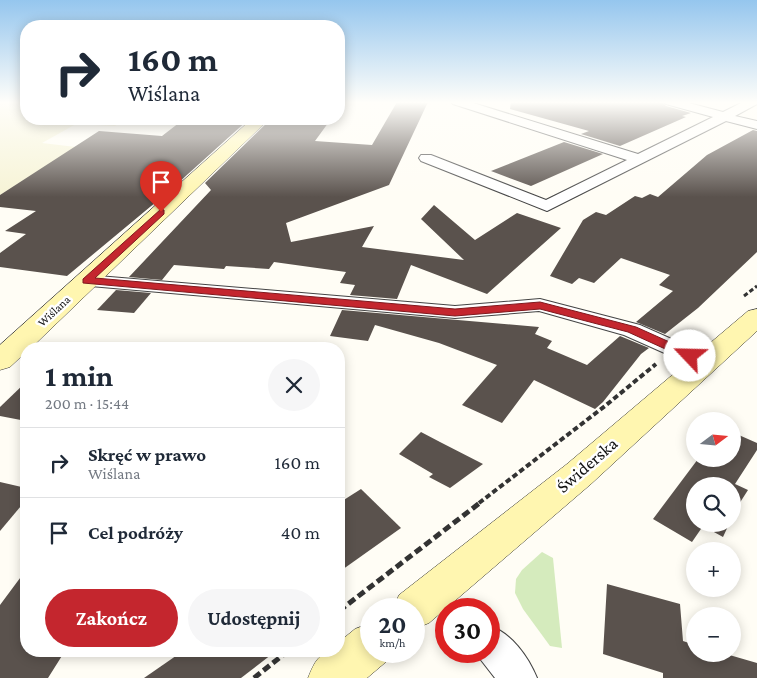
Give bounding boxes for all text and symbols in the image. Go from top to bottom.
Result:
icon: right [45,40,110,105]
text: 160 m [128,40,218,79]
text: Wiślana [128,81,200,106]
pin [140,161,182,212]
icon: arrive [147,168,175,196]
street label: Wiślana [35,292,74,330]
position arrow [663,329,715,381]
text: 1 min [45,359,113,392]
button: close [268,359,320,411]
text: 200 m · 15:44 [45,395,129,412]
north arrow [686,412,741,468]
map controls [686,412,741,662]
street label: Świderska [553,433,621,497]
text: Skręć w prawo [88,444,206,465]
icon: right [45,449,73,477]
text: 160 m [274,452,320,473]
text: Wiślana [88,465,141,482]
button: search [686,477,741,532]
icon: arrive [45,519,73,547]
text: Cel podróży [88,522,183,543]
text: 40 m [281,522,320,543]
button: + [686,542,741,597]
button: Zakończ [45,589,178,647]
button: Udostępnij [188,589,320,647]
speed limit sign: 30 [435,598,500,663]
button: − [686,607,741,662]
text: 20 [379,611,406,638]
text: km/h [380,636,405,650]

